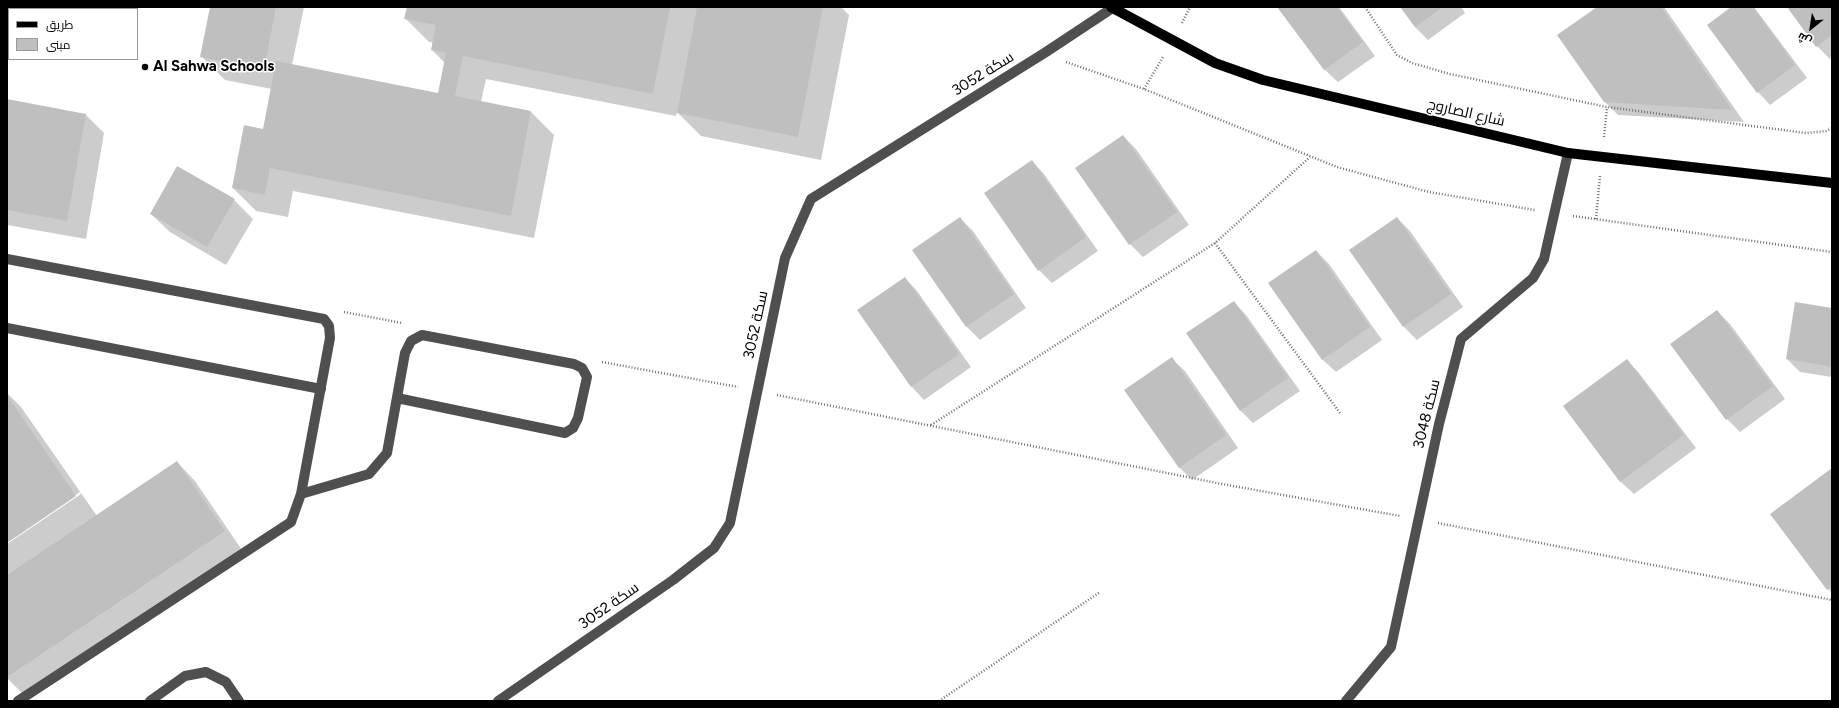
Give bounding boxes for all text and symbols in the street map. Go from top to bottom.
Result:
legend [8,8,138,60]
north arrow [1791,8,1831,48]
text: طريق [46,18,73,32]
text: ش [1795,30,1814,48]
text: مبنى [46,38,71,52]
street label: سكة 3052 [949,48,1017,100]
place label: Al Sahwa Schools [153,58,274,76]
marker: Al Sahwa Schools [140,62,150,72]
street label: شارع الصاروج [1426,95,1506,131]
street label: سكة 3052 [740,289,772,361]
street label: سكة 3048 [1410,377,1444,451]
street label: سكة 3052 [575,579,643,633]

